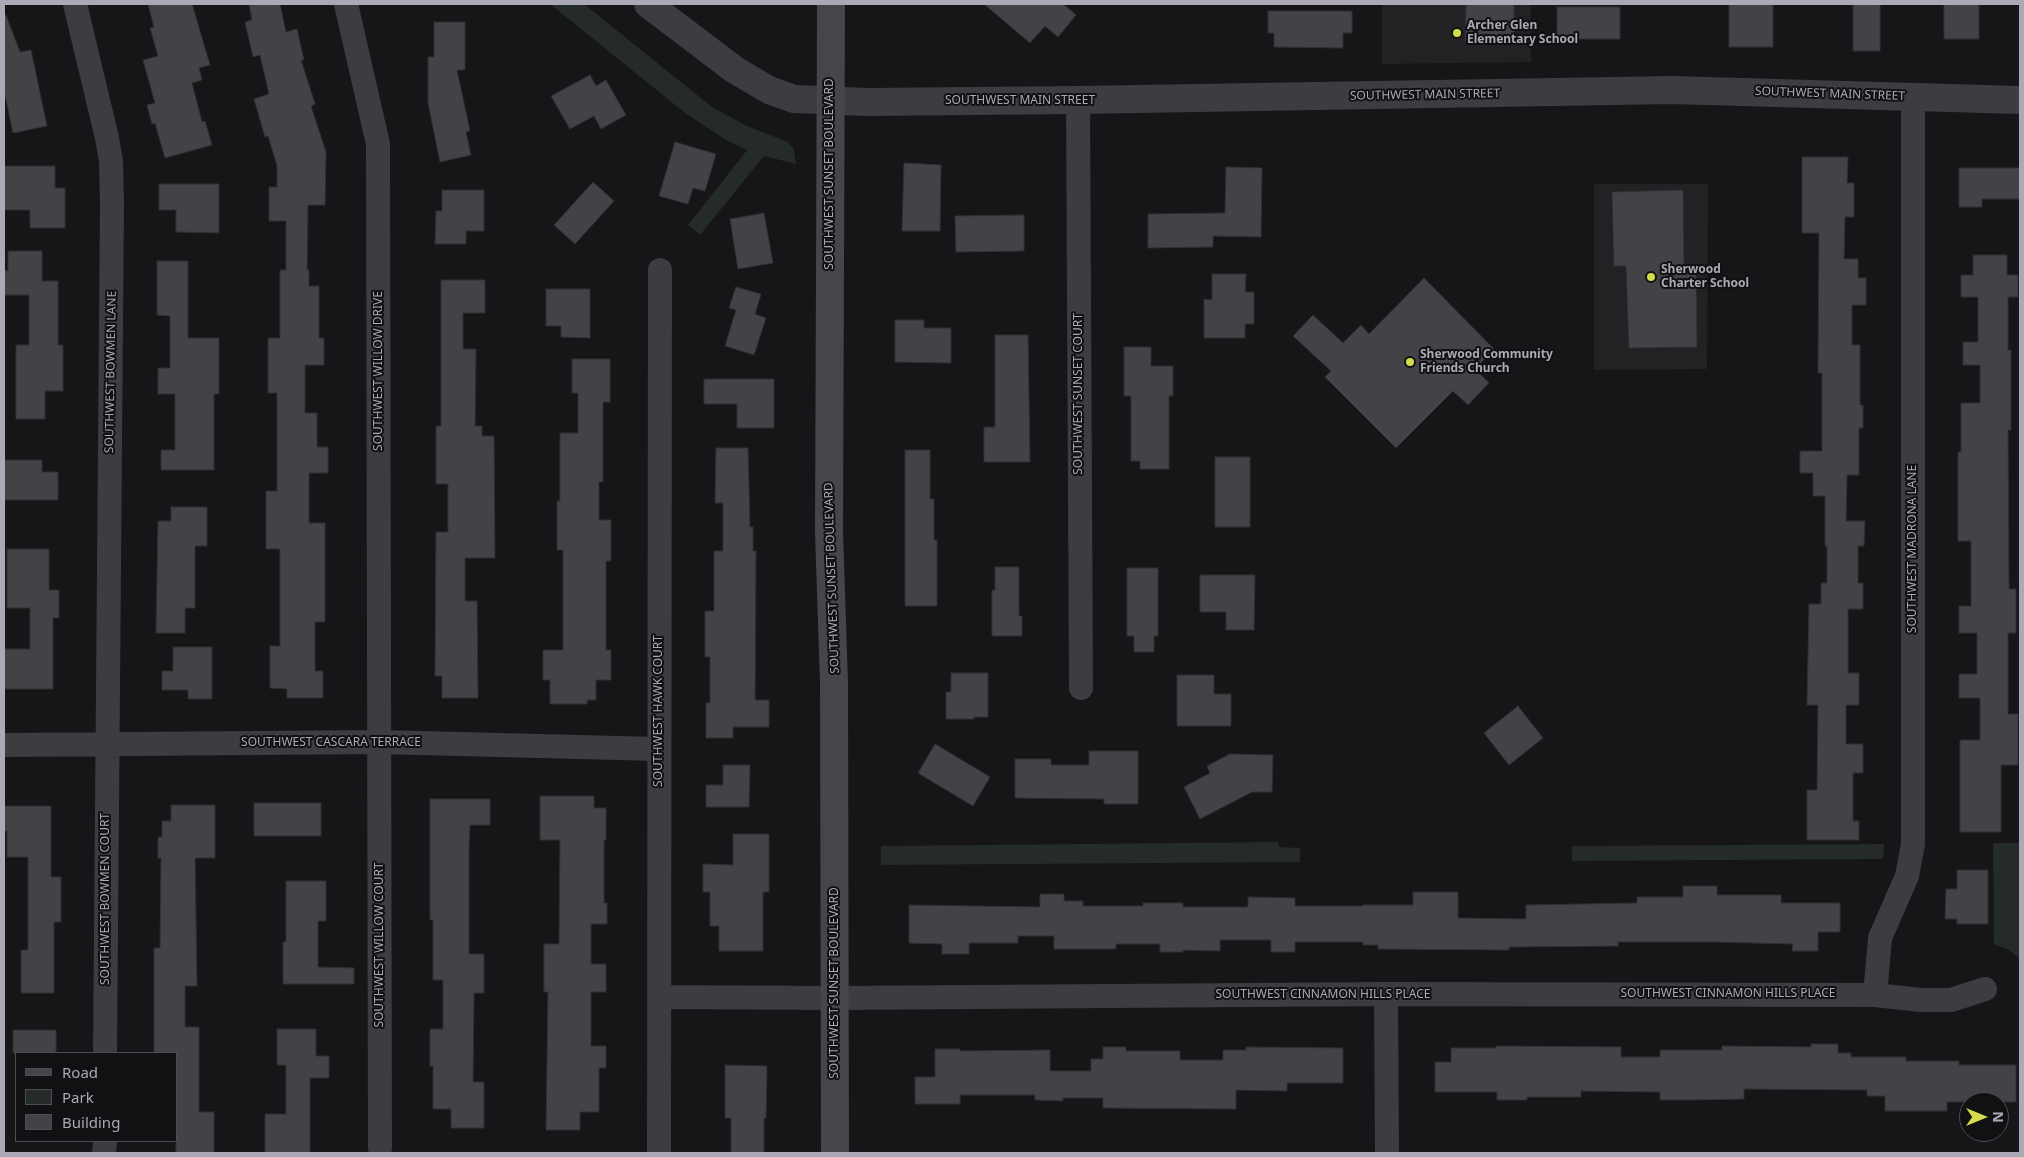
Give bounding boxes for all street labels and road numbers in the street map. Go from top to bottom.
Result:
street label: SOUTHWEST SUNSET BOULEVARD [823,78,837,270]
street label: SOUTHWEST MAIN STREET [1755,84,1905,104]
street label: SOUTHWEST MAIN STREET [1350,86,1500,104]
street label: SOUTHWEST MAIN STREET [945,94,1095,108]
street label: SOUTHWEST BOWMEN LANE [102,291,120,453]
street label: SOUTHWEST WILLOW DRIVE [372,291,386,451]
street label: SOUTHWEST SUNSET COURT [1072,313,1086,475]
street label: SOUTHWEST MADRONA LANE [1906,465,1920,633]
street label: SOUTHWEST SUNSET BOULEVARD [821,482,843,674]
street label: SOUTHWEST HAWK COURT [652,635,666,787]
street label: SOUTHWEST CASCARA TERRACE [241,736,421,750]
street label: SOUTHWEST BOWMEN COURT [99,813,113,985]
street label: SOUTHWEST WILLOW COURT [373,862,387,1028]
street label: SOUTHWEST SUNSET BOULEVARD [828,887,842,1079]
street label: SOUTHWEST CINNAMON HILLS PLACE [1620,987,1836,1001]
street label: SOUTHWEST CINNAMON HILLS PLACE [1215,988,1431,1002]

